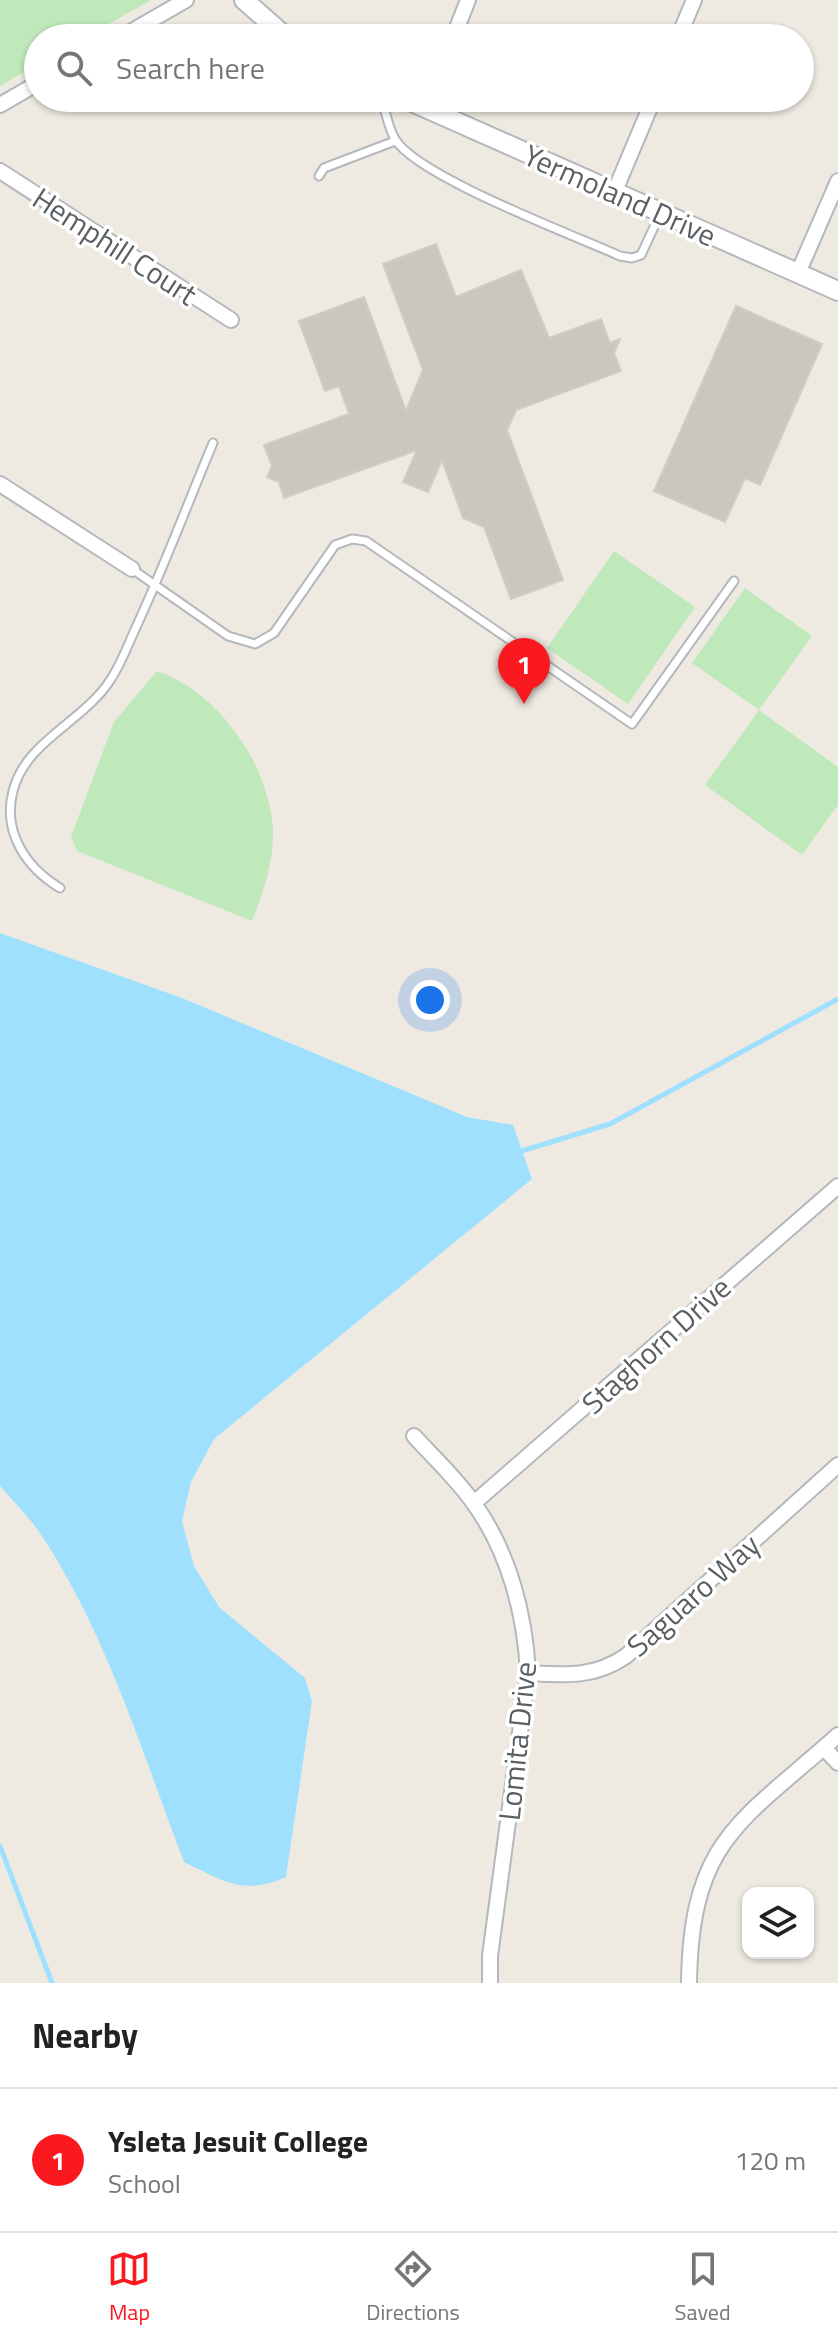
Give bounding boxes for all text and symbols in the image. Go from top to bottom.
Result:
search box [24,24,814,112]
text: Search here [116,45,265,91]
icon: search [52,46,96,90]
street label: Yermoland Drive [516,132,724,258]
street label: Hemphill Court [24,176,207,317]
pin: 1 [498,638,550,704]
your location [410,980,450,1020]
street label: Staghorn Drive [571,1265,741,1425]
street label: Saguaro Way [616,1522,770,1668]
street label: Lomita Drive [486,1659,548,1823]
map controls [742,1887,814,1959]
button: layers [742,1887,814,1959]
text: Nearby [32,2009,138,2061]
text: Ysleta Jesuit College [108,2118,368,2164]
text: 1 [51,2141,65,2180]
text: 120 m [735,2141,806,2180]
text: School [108,2164,181,2203]
tab: Map [107,2247,151,2329]
tab: Directions [366,2247,460,2329]
tab: Saved [675,2247,731,2329]

